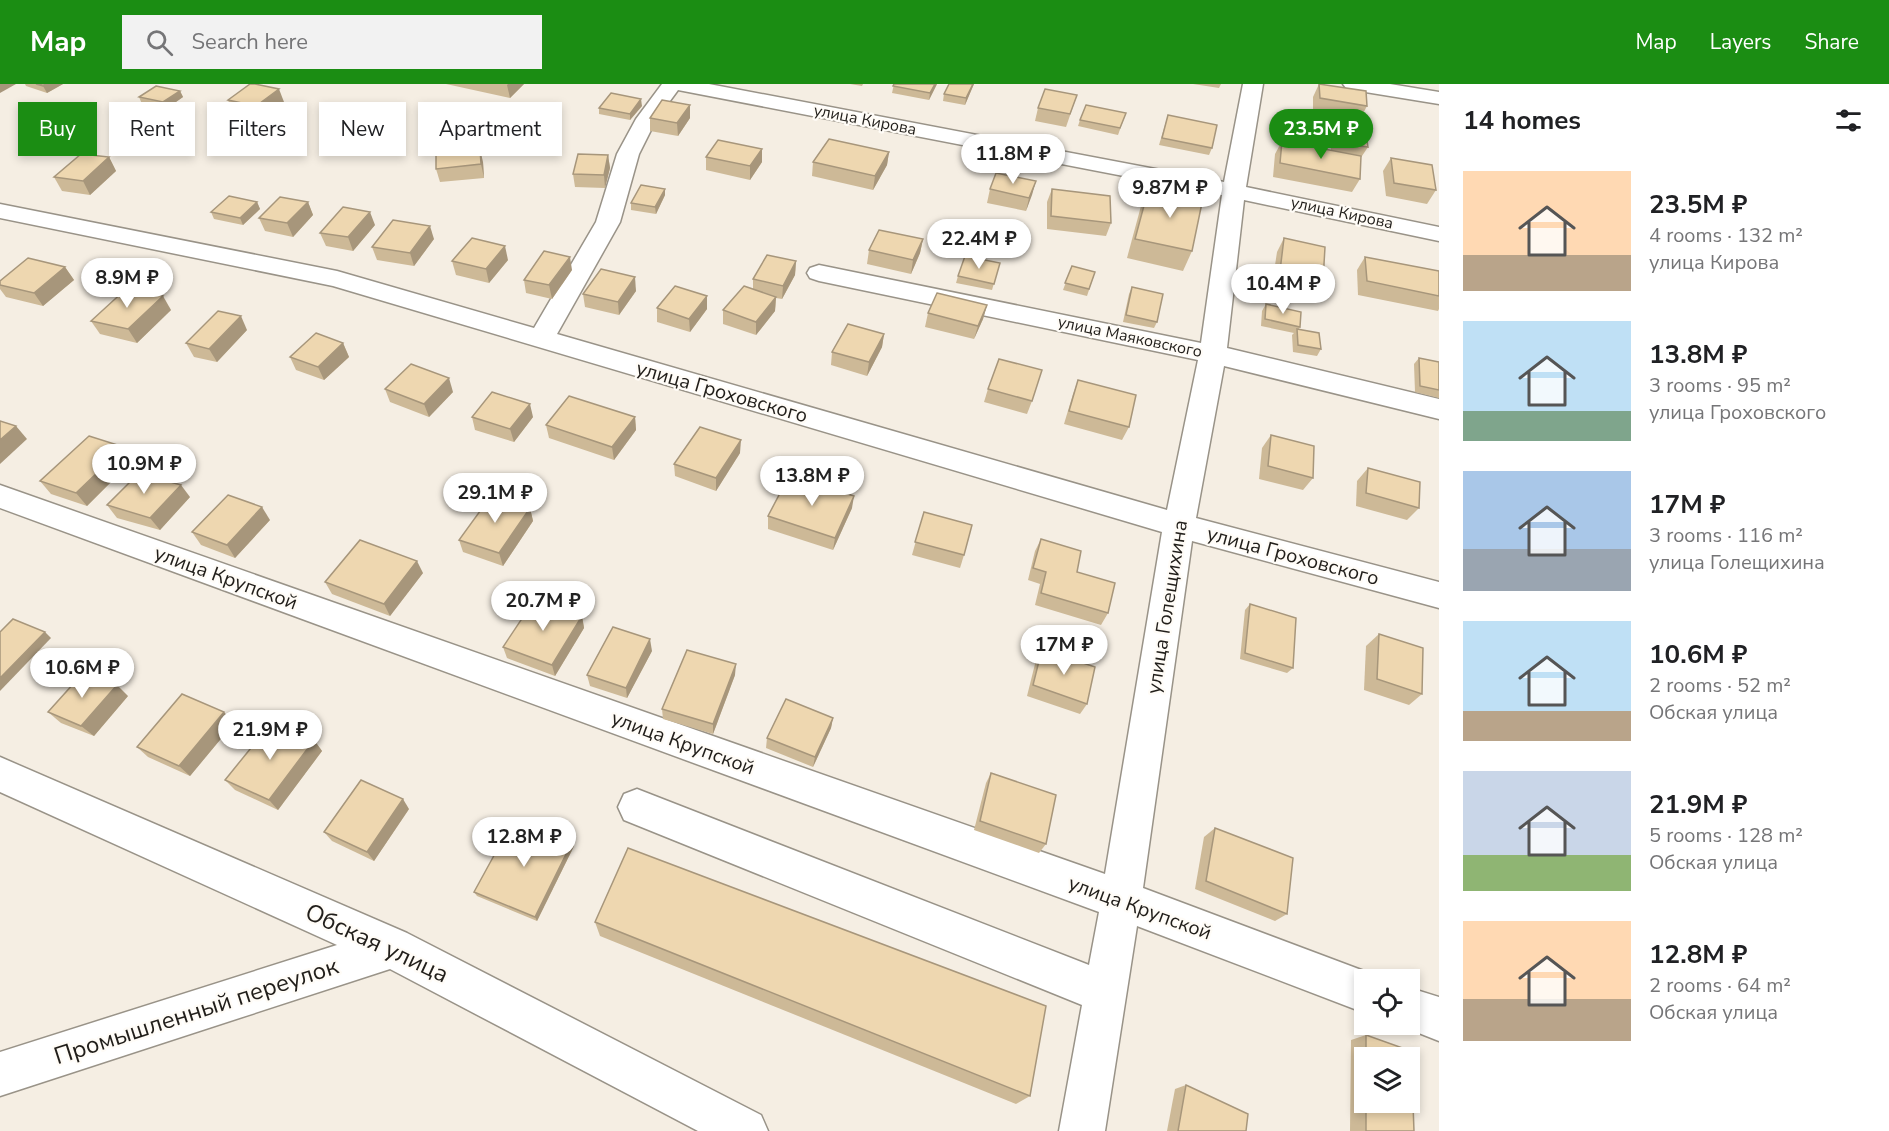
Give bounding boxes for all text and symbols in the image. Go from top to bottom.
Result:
search box [122,15,542,69]
text: Map [30,23,86,61]
icon: search [143,26,176,59]
text: Search here [191,27,308,57]
text: Map [1635,28,1677,56]
text: Layers [1710,28,1771,56]
text: Share [1804,28,1859,56]
street label: улица Кирова [812,99,918,141]
chip: Buy [18,102,97,156]
chip: Rent [109,102,195,156]
chip: Filters [207,102,307,156]
chip: New [319,102,406,156]
chip: Apartment [418,102,562,156]
text: 14 homes [1463,103,1581,138]
icon: filters [1832,104,1865,137]
pin: 23.5M ₽ [1266,109,1376,160]
text: 23.5M ₽ [1283,115,1359,142]
pin: 11.8M ₽ [958,134,1068,185]
text: 11.8M ₽ [975,140,1051,167]
pin: 9.87M ₽ [1115,168,1225,219]
text: 9.87M ₽ [1132,174,1208,201]
text: 23.5M ₽ [1649,187,1747,222]
street label: улица Кирова [1289,191,1395,235]
icon: home [1511,195,1583,267]
pin: 22.4M ₽ [924,219,1034,270]
text: 4 rooms · 132 m² [1649,222,1803,249]
text: 22.4M ₽ [941,225,1017,252]
text: улица Кирова [1649,249,1779,276]
pin: 8.9M ₽ [78,258,176,309]
text: 8.9M ₽ [95,264,159,291]
pin: 10.4M ₽ [1228,264,1338,315]
text: 10.4M ₽ [1245,270,1321,297]
street label: улица Маяковского [1056,311,1204,363]
text: 13.8M ₽ [1649,337,1747,372]
icon: home [1511,345,1583,417]
street label: улица Гроховского [633,355,811,429]
text: 3 rooms · 95 m² [1649,372,1791,399]
text: улица Гроховского [1649,399,1826,426]
pin: 10.9M ₽ [89,444,199,495]
text: 10.9M ₽ [106,450,182,477]
pin: 13.8M ₽ [757,456,867,507]
text: 13.8M ₽ [774,462,850,489]
pin: 29.1M ₽ [440,473,550,524]
text: 29.1M ₽ [457,479,533,506]
text: 17M ₽ [1649,487,1725,522]
icon: home [1511,495,1583,567]
street label: улица Голещихина [1140,518,1194,696]
street label: улица Гроховского [1204,520,1382,592]
text: 3 rooms · 116 m² [1649,522,1803,549]
street label: улица Крупской [151,540,301,616]
text: улица Голещихина [1649,549,1825,576]
pin: 20.7M ₽ [488,581,598,632]
text: 20.7M ₽ [505,587,581,614]
pin: 17M ₽ [1022,625,1106,676]
text: 17M ₽ [1035,631,1093,658]
text: 10.6M ₽ [1649,637,1747,672]
icon: home [1511,645,1583,717]
pin: 10.6M ₽ [27,648,137,699]
text: 10.6M ₽ [44,654,120,681]
text: 2 rooms · 52 m² [1649,672,1791,699]
text: Обская улица [1649,699,1778,726]
street label: улица Крупской [608,705,758,781]
pin: 21.9M ₽ [215,710,325,761]
text: 21.9M ₽ [232,716,308,743]
text: 21.9M ₽ [1649,787,1747,822]
icon: home [1511,795,1583,867]
pin: 12.8M ₽ [469,817,579,868]
text: 5 rooms · 128 m² [1649,822,1803,849]
text: 12.8M ₽ [486,823,562,850]
text: Обская улица [1649,849,1778,876]
street label: улица Крупской [1065,870,1215,946]
street label: Обская улица [300,896,454,990]
text: 12.8M ₽ [1649,937,1747,972]
icon: home [1511,945,1583,1017]
street label: Промышленный переулок [50,950,343,1072]
map controls [1354,969,1420,1113]
button: locate [1354,969,1420,1035]
text: 2 rooms · 64 m² [1649,972,1791,999]
text: Обская улица [1649,999,1778,1026]
button: layers [1354,1047,1420,1113]

